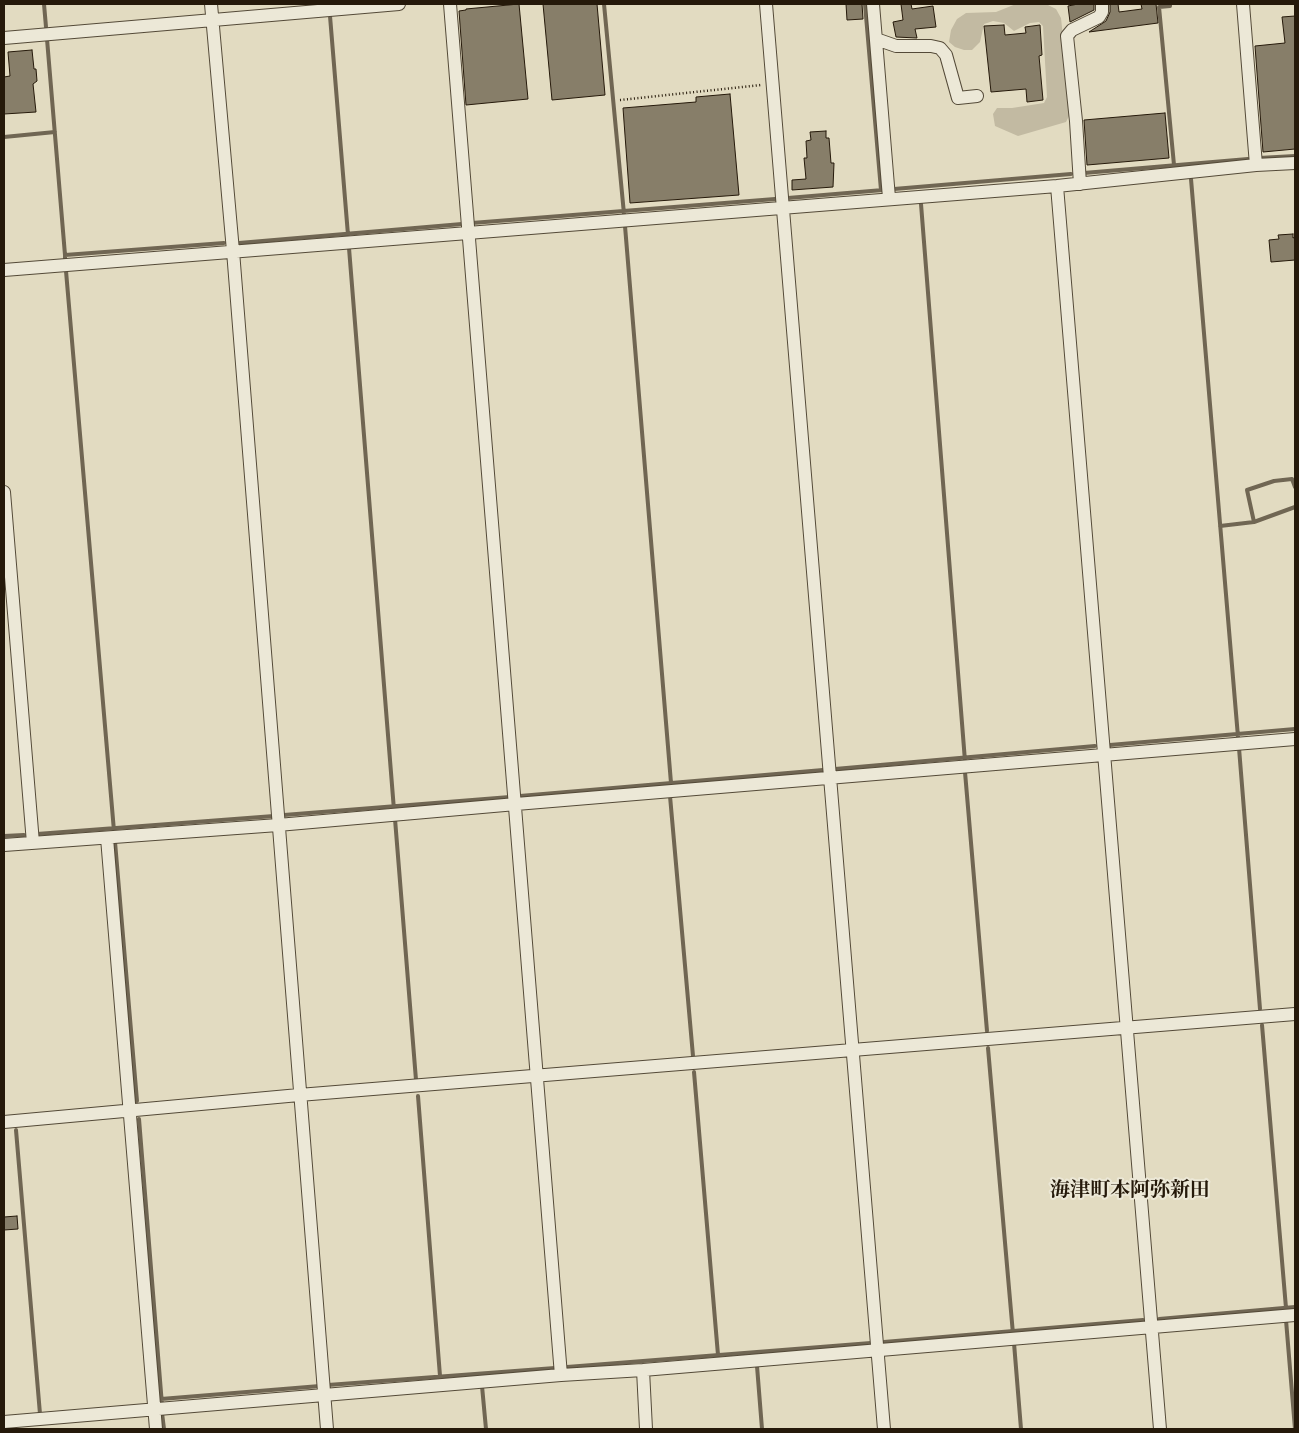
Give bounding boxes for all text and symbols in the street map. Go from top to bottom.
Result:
district label: 海津町本阿弥新田 [1050,1180,1210,1204]

